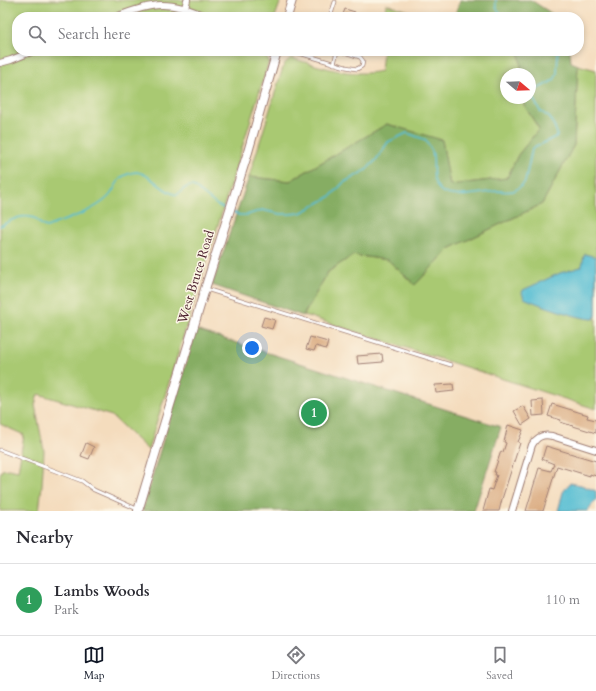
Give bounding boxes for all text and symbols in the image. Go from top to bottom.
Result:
search box [12,12,584,56]
icon: search [26,23,48,45]
text: Search here [58,24,131,44]
north arrow [500,68,536,104]
street label: West Bruce Road [173,228,219,327]
your location [242,338,262,358]
pin: 1 [301,398,327,428]
text: Nearby [16,526,73,549]
text: Lambs Woods [54,581,150,601]
text: 1 [26,591,32,609]
text: 110 m [546,591,580,609]
text: Park [54,601,79,619]
tab: Map [83,644,105,683]
tab: Directions [271,644,320,683]
tab: Saved [486,644,513,683]

